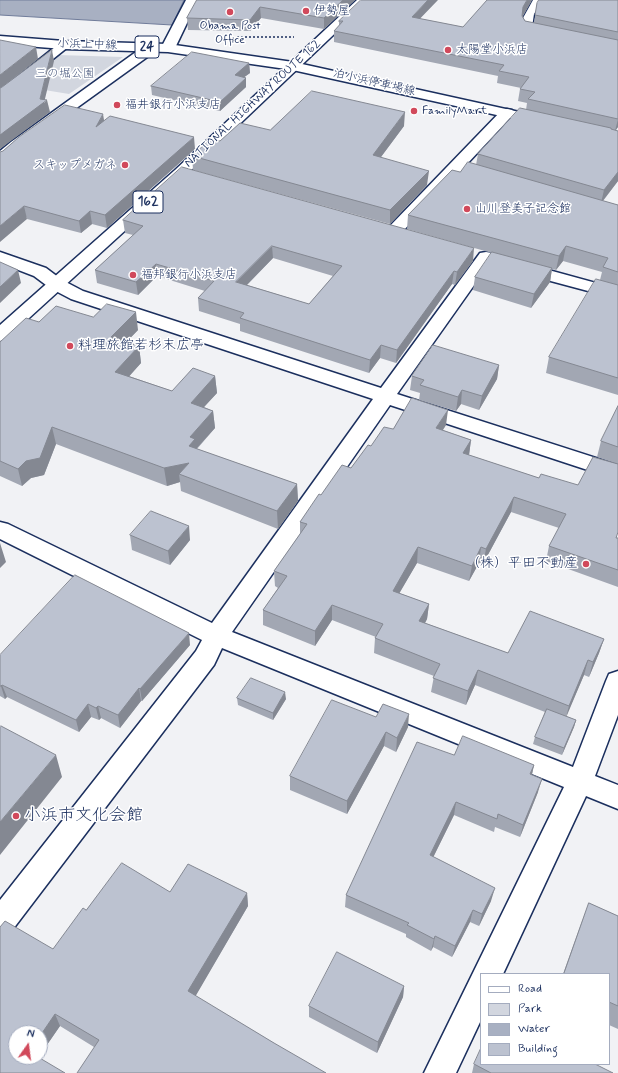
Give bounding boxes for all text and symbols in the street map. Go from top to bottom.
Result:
place label: 伊勢屋 [314,4,350,18]
marker: 伊勢屋 [301,6,311,16]
marker: Obama Post Office [225,7,235,17]
place label: Obama Post Office [200,19,260,47]
road number: 24 [135,36,159,58]
street label: 小浜上中線 [57,37,117,53]
street label: NATIONAL HIGHWAY ROUTE 162 [182,37,324,171]
place label: 太陽堂小浜店 [456,43,528,57]
marker: 太陽堂小浜店 [443,45,453,55]
park label: 三の堀公園 [35,67,95,81]
street label: 泊小浜停車場線 [331,67,417,99]
place label: 福井銀行小浜支店 [125,98,221,112]
marker: 福井銀行小浜支店 [112,100,122,110]
place label: FamilyMart [422,104,487,118]
marker: FamilyMart [409,106,419,116]
place label: スキップメガネ [33,158,117,172]
marker: スキップメガネ [120,160,130,170]
road number: 162 [133,191,163,213]
place label: 山川登美子記念館 [475,202,571,216]
marker: 山川登美子記念館 [462,204,472,214]
place label: 福邦銀行小浜支店 [141,268,237,282]
marker: 福邦銀行小浜支店 [128,270,138,280]
place label: 料理旅館若杉末広亭 [78,338,204,354]
marker: 料理旅館若杉末広亭 [65,341,75,351]
place label: （株）平田不動産 [466,556,578,572]
marker: （株）平田不動産 [581,559,591,569]
place label: 小浜市文化会館 [24,806,143,826]
marker: 小浜市文化会館 [11,811,21,821]
legend [480,973,610,1065]
text: Road [518,981,542,997]
text: Park [518,1001,542,1017]
text: Water [518,1021,550,1037]
north arrow [8,1025,48,1065]
text: N [25,1027,36,1042]
text: Building [518,1041,558,1057]

